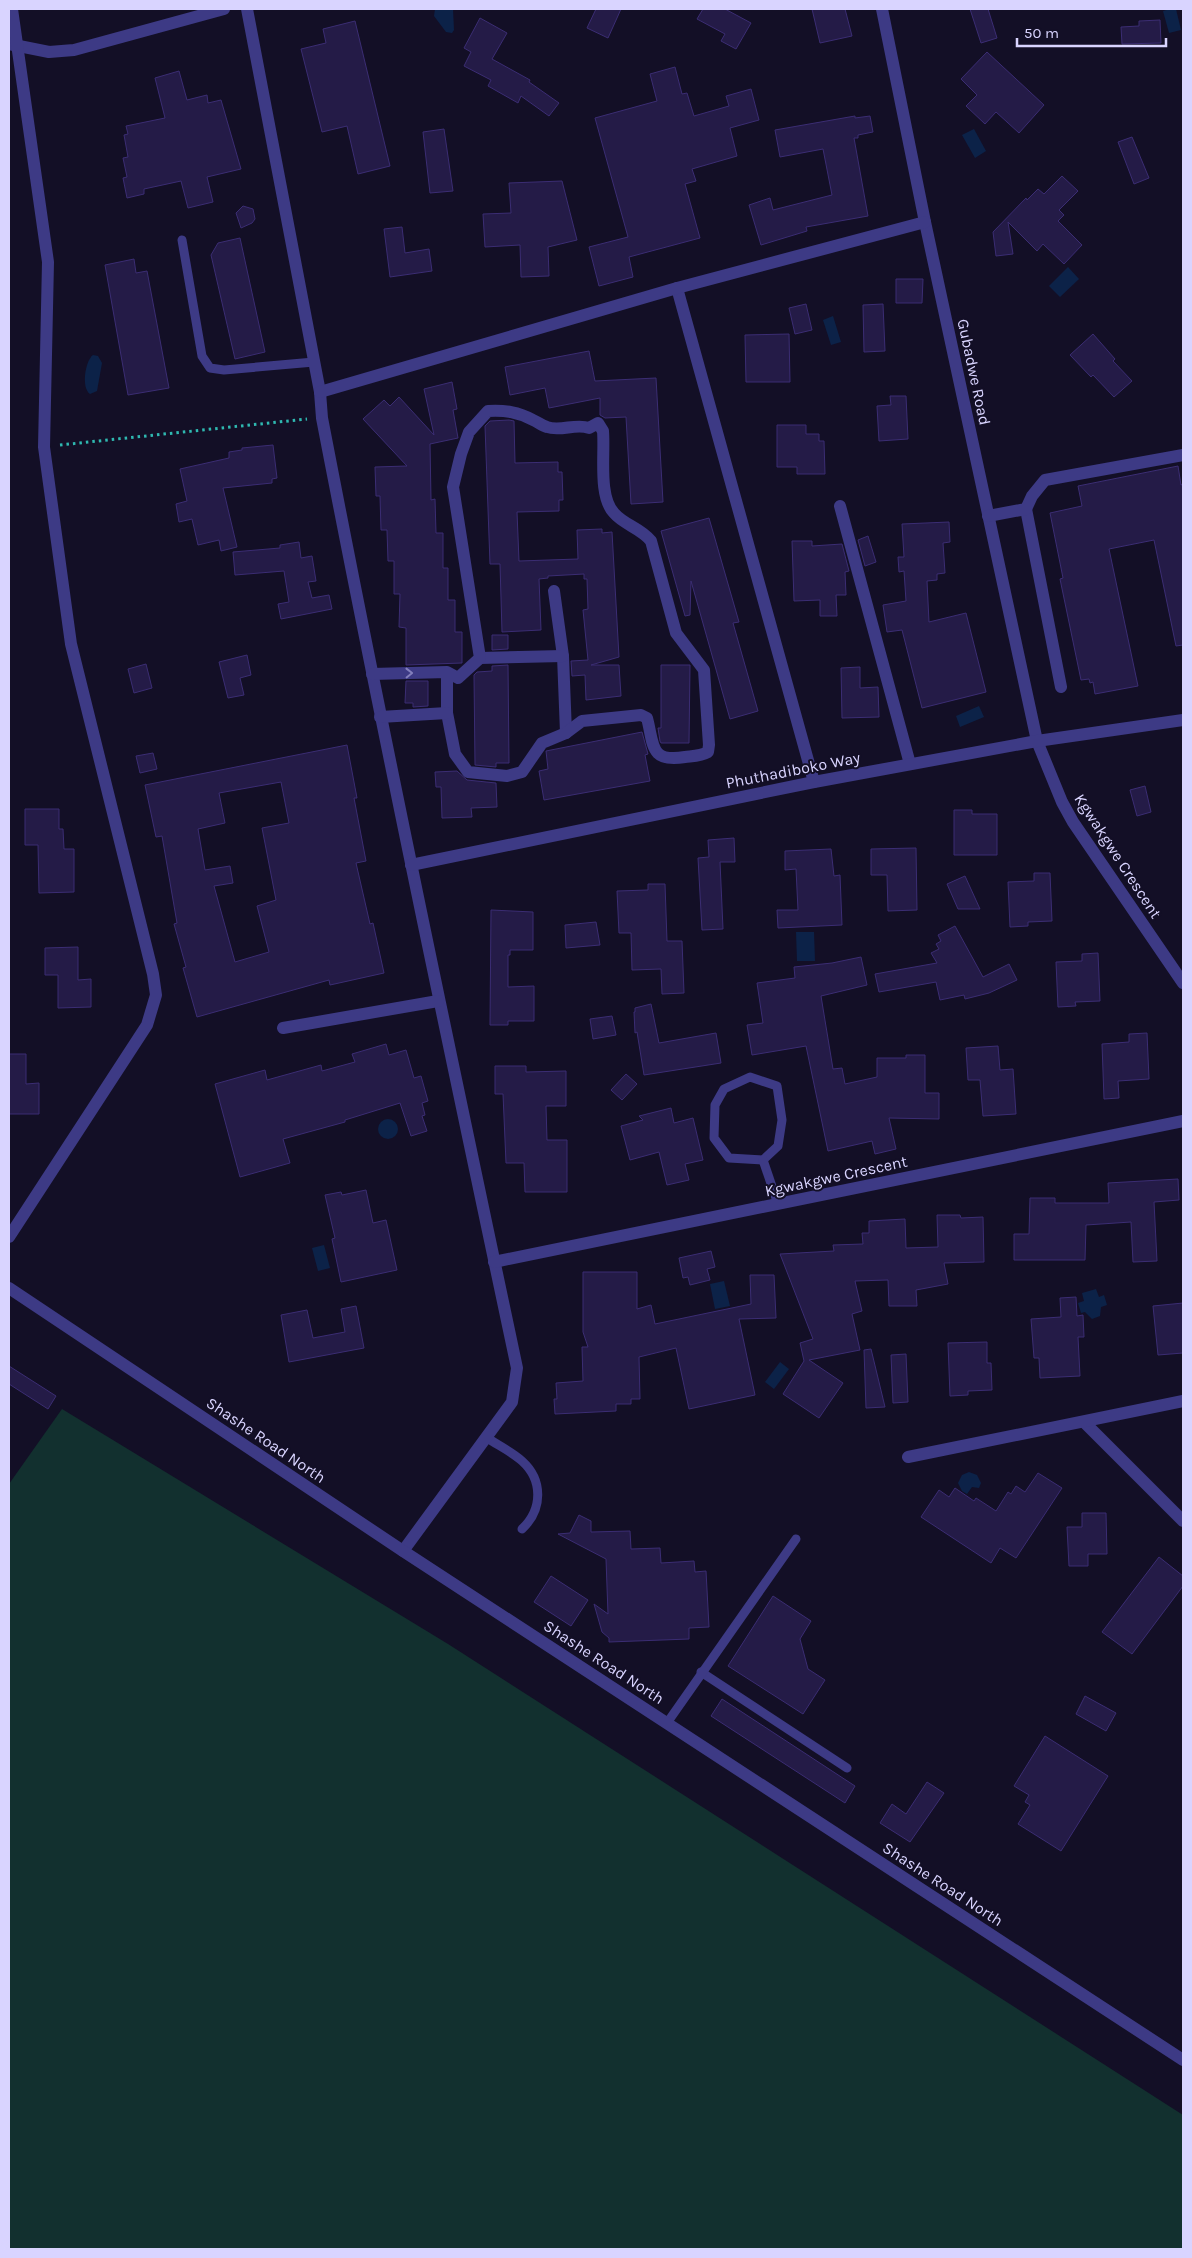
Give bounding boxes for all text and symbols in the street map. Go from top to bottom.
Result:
scale bar [1017,15,1166,47]
text: 50 m [1024,24,1059,42]
street label: Gubadwe Road [953,317,995,427]
one-way arrow [406,668,413,678]
street label: Phuthadiboko Way [724,748,862,792]
street label: Kgwakgwe Crescent [1070,790,1166,922]
street label: Kgwakgwe Crescent [763,1152,909,1200]
street label: Shashe Road North [203,1393,329,1487]
street label: Shashe Road North [540,1616,668,1708]
street label: Shashe Road North [879,1838,1007,1930]

